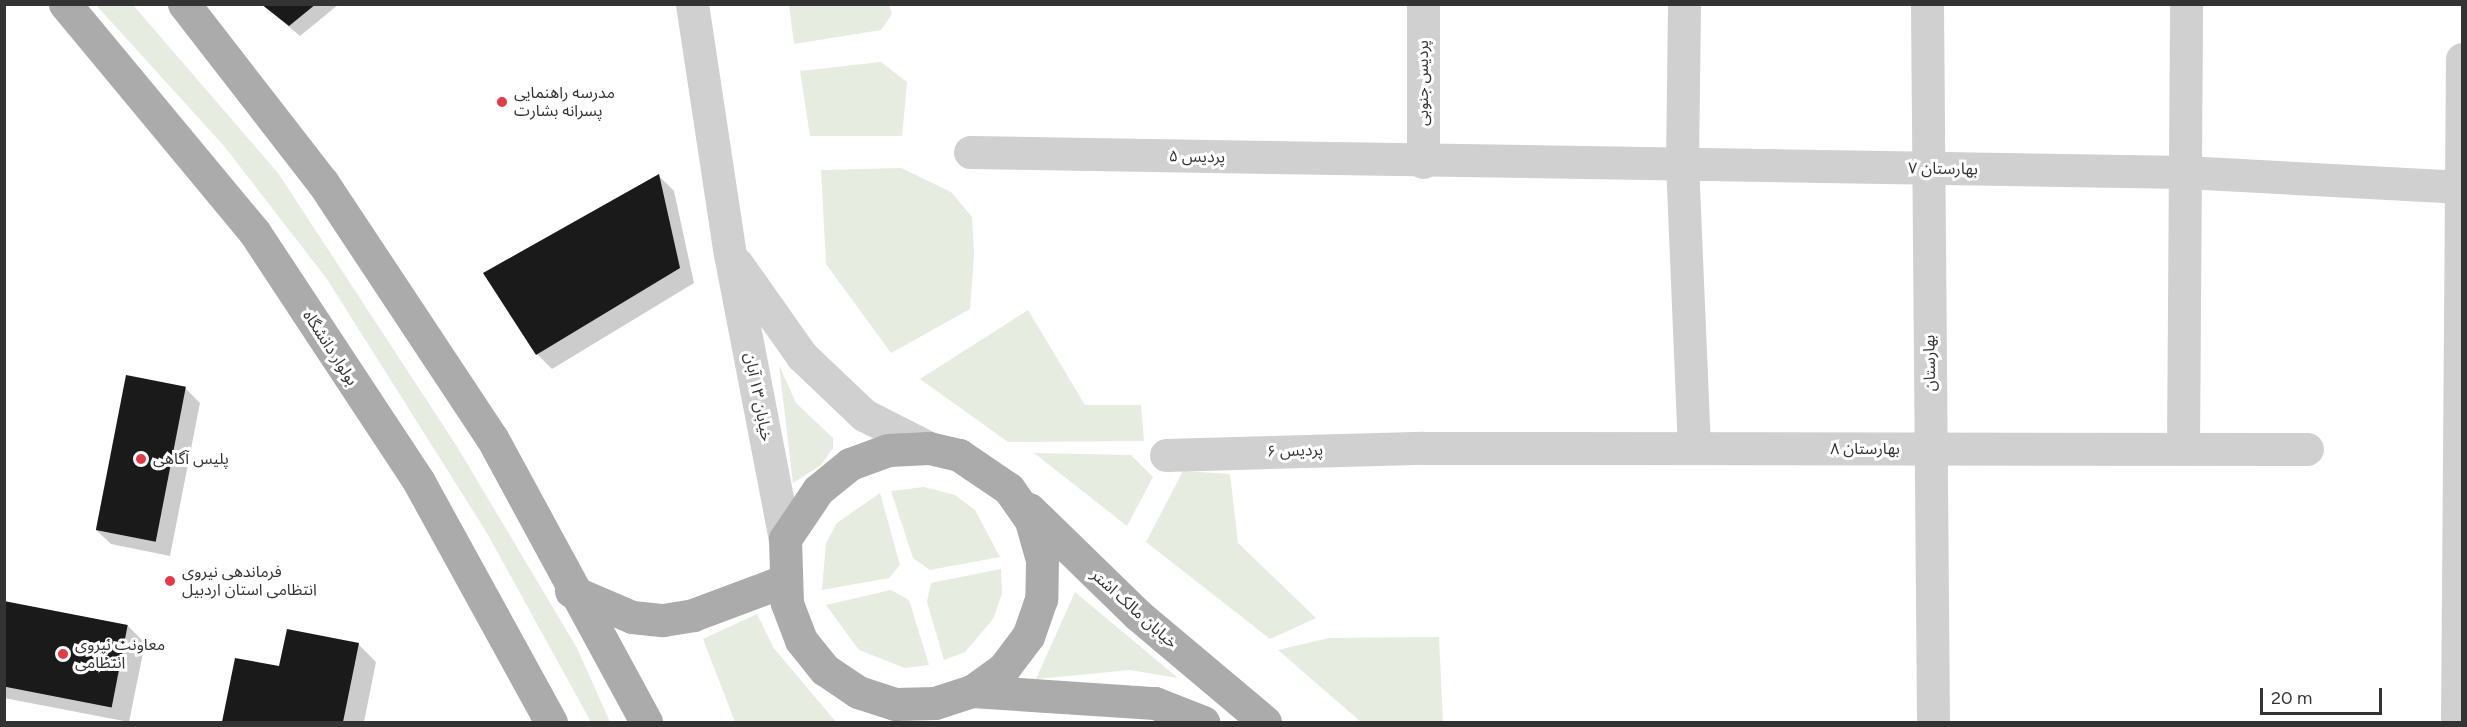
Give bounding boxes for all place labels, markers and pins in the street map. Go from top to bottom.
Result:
place label: مدرسه راهنمایی پسرانه بشارت [514,83,615,121]
marker: مدرسه راهنمایی پسرانه بشارت [495,95,509,109]
place label: پلیس آگاهی [153,449,229,469]
marker: پلیس آگاهی [134,452,148,466]
place label: فرماندهی نیروی انتظامی استان اردبیل [182,562,317,600]
marker: فرماندهی نیروی انتظامی استان اردبیل [163,574,177,588]
place label: معاونت نیروی انتظامی [75,635,165,673]
marker: معاونت نیروی انتظامی [56,647,70,661]

